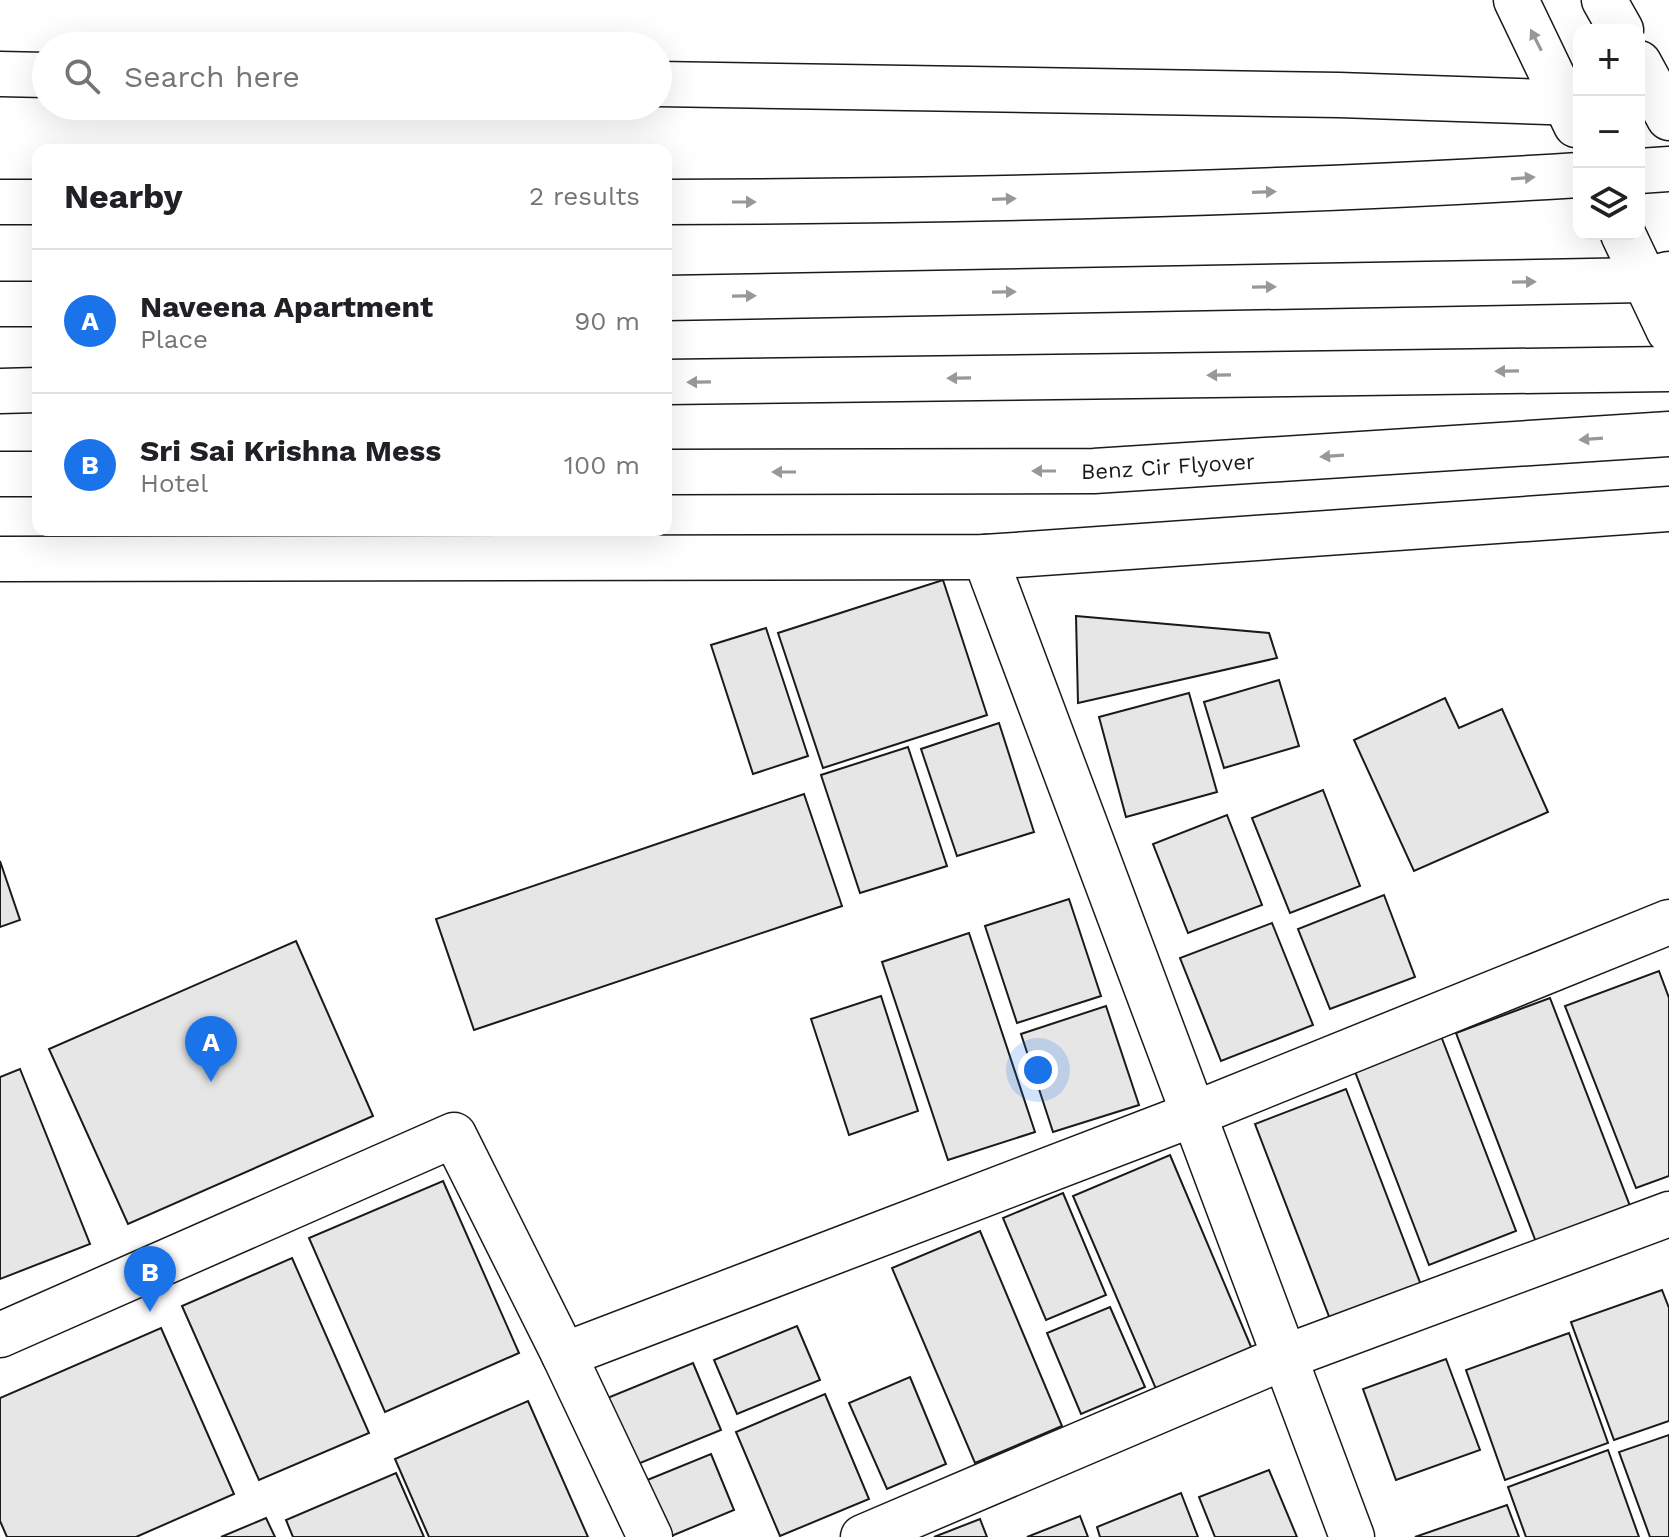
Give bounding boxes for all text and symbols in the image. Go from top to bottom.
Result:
map controls [1573,24,1645,240]
button: + [1573,24,1645,96]
one-way arrow [1529,28,1542,51]
search box [32,32,672,120]
icon: search [60,54,104,98]
text: Search here [124,59,300,94]
button: − [1573,96,1645,168]
button: layers [1573,168,1645,240]
one-way arrow [1511,171,1536,184]
text: Nearby [64,176,183,216]
text: 2 results [529,181,640,211]
one-way arrow [1252,185,1277,198]
one-way arrow [992,193,1017,206]
one-way arrow [732,196,757,208]
one-way arrow [1512,276,1537,288]
one-way arrow [1252,281,1277,293]
one-way arrow [992,285,1017,298]
text: Naveena Apartment [140,289,433,324]
one-way arrow [732,290,757,303]
text: A [81,306,99,336]
text: 90 m [574,306,640,336]
text: Place [140,324,208,354]
one-way arrow [1494,365,1519,377]
one-way arrow [1206,369,1231,381]
one-way arrow [946,372,971,384]
one-way arrow [686,375,711,388]
text: Sri Sai Krishna Mess [140,433,441,468]
one-way arrow [1578,433,1603,446]
street label: Benz Cir Flyover [1081,449,1256,484]
one-way arrow [1319,449,1344,462]
text: B [81,450,99,480]
text: 100 m [564,450,640,480]
one-way arrow [1031,465,1056,477]
one-way arrow [771,466,796,478]
text: Hotel [140,468,208,498]
pin: A [185,1016,237,1082]
your location [1018,1050,1058,1090]
pin: B [124,1246,176,1312]

